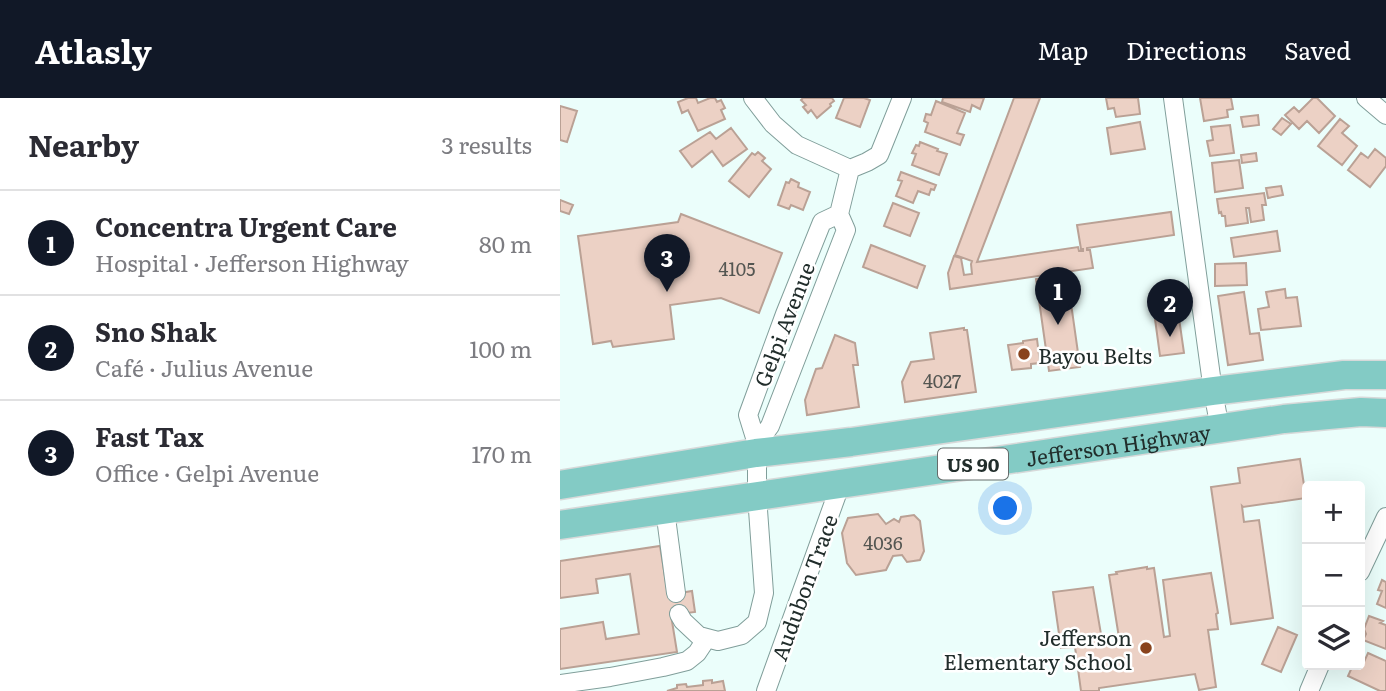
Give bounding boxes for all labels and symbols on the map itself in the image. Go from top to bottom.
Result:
pin: 3 [644,234,690,292]
house number: 4105 [719,255,755,282]
street label: Gelpi Avenue [745,257,821,391]
pin: 1 [1035,267,1081,325]
pin: 2 [1147,279,1193,337]
place label: Bayou Belts [1038,339,1152,370]
marker: Bayou Belts [1016,346,1032,362]
house number: 4027 [923,367,961,394]
street label: Jefferson Highway [1024,414,1213,472]
road number: US 90 [938,448,1008,480]
your location [988,491,1022,525]
street label: Audubon Trace [762,509,844,665]
house number: 4036 [863,529,903,556]
place label: Jefferson Elementary School [943,621,1132,676]
marker: Jefferson Elementary School [1138,640,1154,656]

